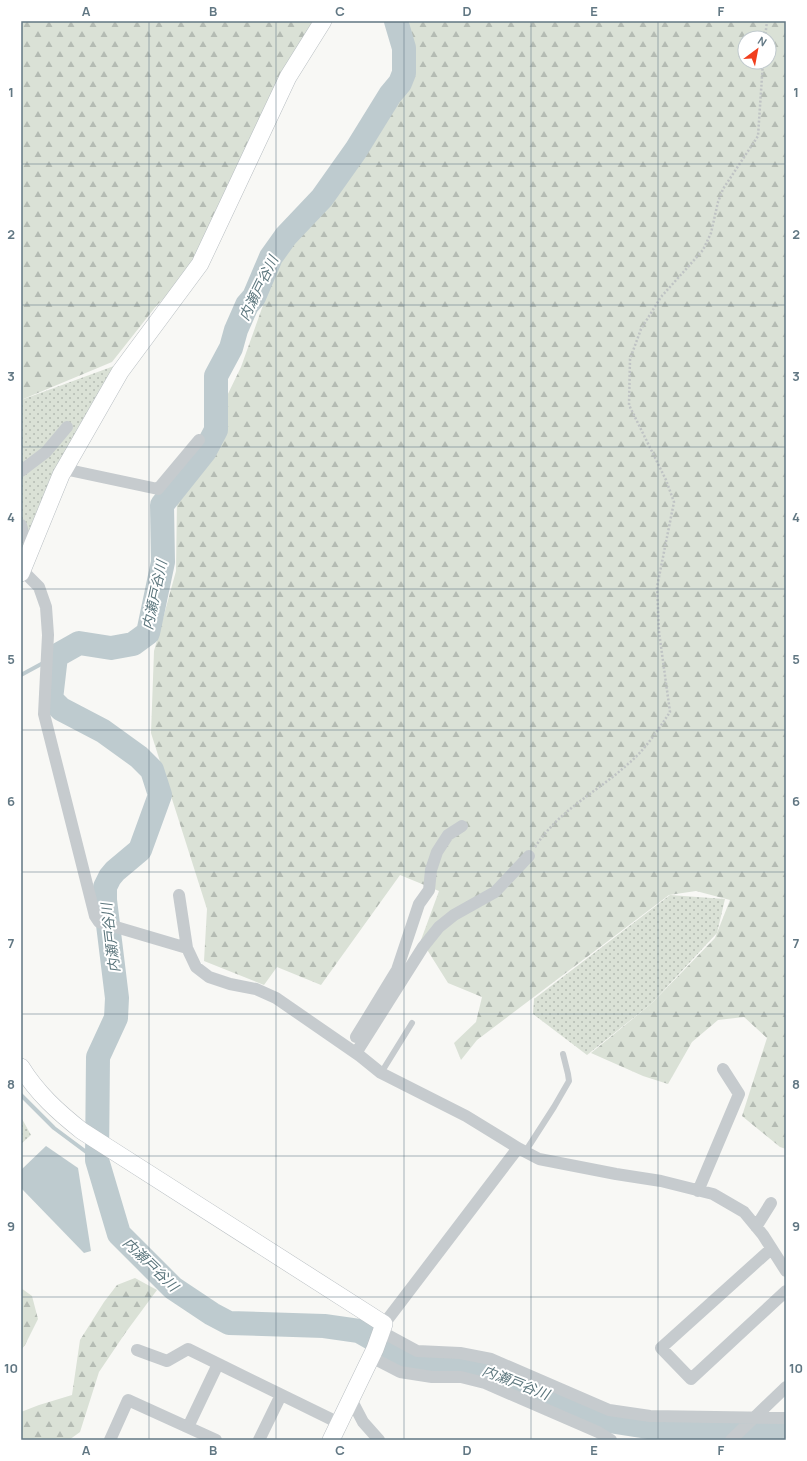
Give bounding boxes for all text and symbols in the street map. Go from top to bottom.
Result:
text: A [82,2,91,20]
text: B [209,2,217,20]
text: C [335,2,345,20]
text: D [462,2,472,20]
text: E [590,2,598,20]
text: F [718,2,725,20]
north arrow [737,30,777,70]
text: N [755,33,770,50]
text: 1 [8,83,14,101]
text: 1 [793,83,799,101]
text: 2 [7,225,15,243]
text: 2 [792,225,800,243]
water label: 内瀬戸谷川 [234,251,283,324]
text: 3 [7,367,15,385]
text: 3 [792,367,800,385]
text: 4 [7,508,15,526]
text: 4 [792,508,800,526]
water label: 内瀬戸谷川 [137,557,171,631]
text: 5 [7,650,15,668]
text: 5 [792,650,800,668]
text: 6 [7,792,15,810]
text: 6 [792,792,800,810]
water label: 内瀬戸谷川 [96,900,124,974]
text: 7 [8,934,15,952]
text: 7 [793,934,800,952]
text: 8 [7,1075,15,1093]
text: 8 [792,1075,800,1093]
text: 9 [7,1217,15,1235]
text: 9 [792,1217,800,1235]
water label: 内瀬戸谷川 [119,1233,184,1297]
text: 10 [4,1359,18,1377]
text: 10 [789,1359,803,1377]
water label: 内瀬戸谷川 [480,1361,554,1404]
text: A [82,1441,91,1459]
text: B [209,1441,217,1459]
text: C [335,1441,345,1459]
text: D [462,1441,472,1459]
text: E [590,1441,598,1459]
text: F [718,1441,725,1459]

